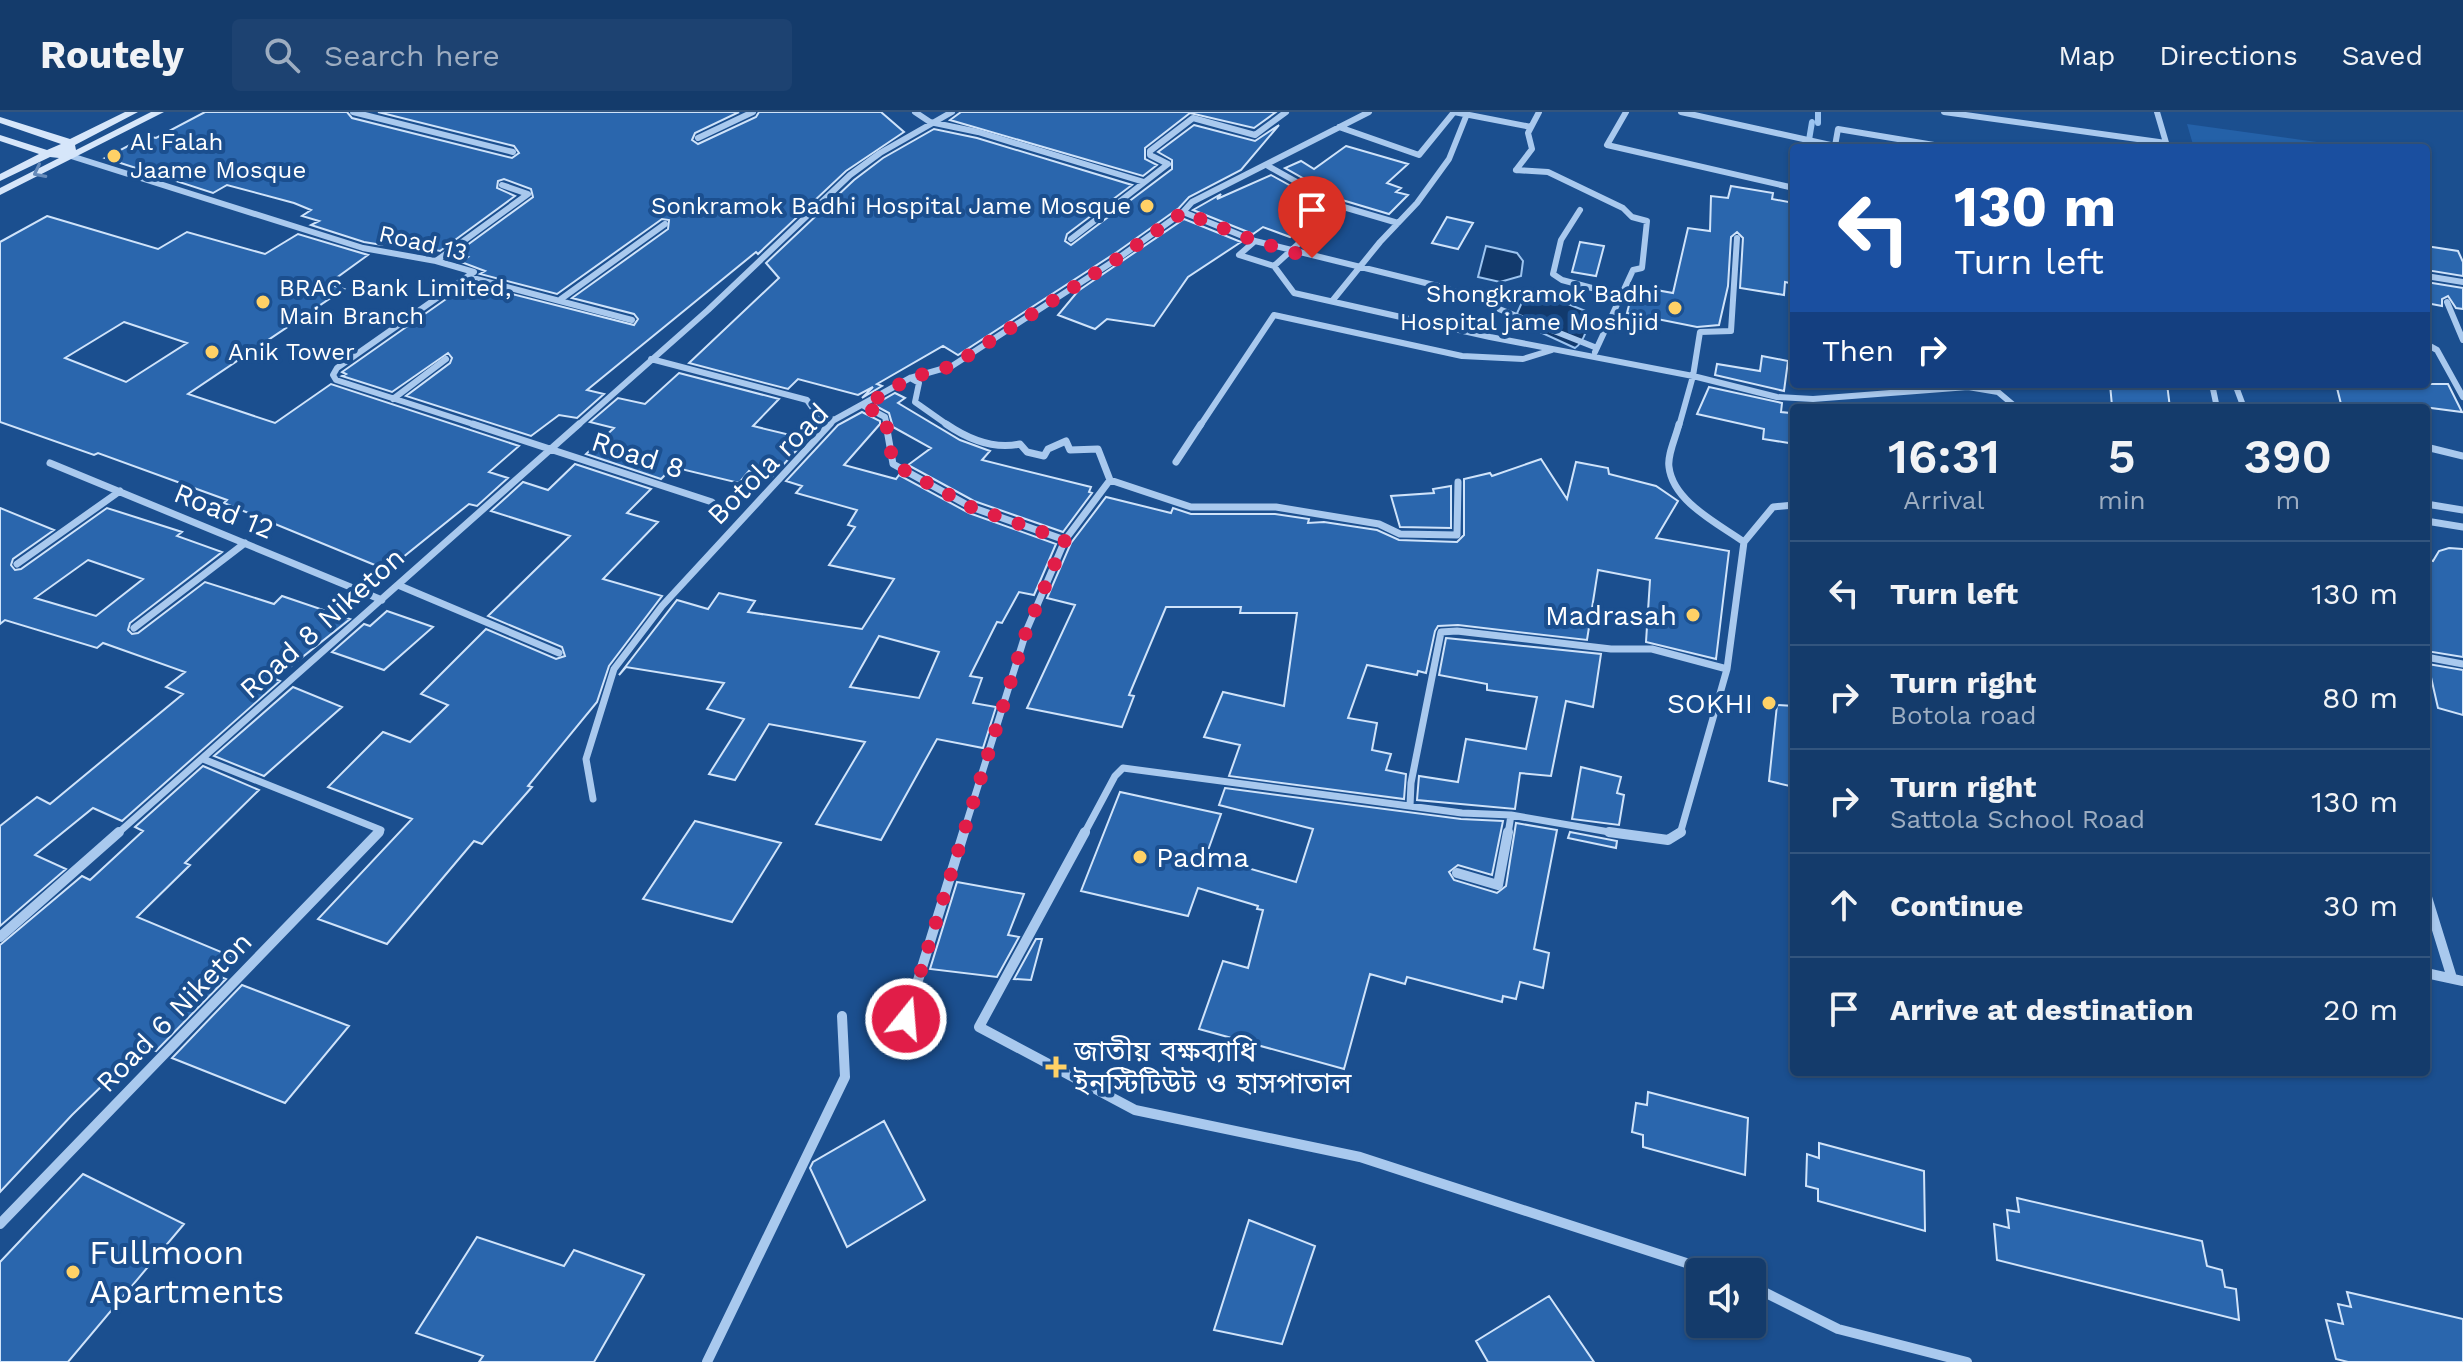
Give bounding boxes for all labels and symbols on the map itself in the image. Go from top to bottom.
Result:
place label: Al Falah Jaame Mosque [130,128,306,184]
marker: Al Falah Jaame Mosque [105,147,123,165]
one-way arrow [33,162,48,178]
pin [1278,176,1346,258]
place label: Sonkramok Badhi Hospital Jame Mosque [651,192,1131,220]
marker: Sonkramok Badhi Hospital Jame Mosque [1138,197,1156,215]
street label: Road 13 [376,219,470,267]
place label: BRAC Bank Limited, Main Branch [279,274,511,330]
place label: Shongkramok Badhi Hospital jame Moshjid [1400,280,1659,336]
marker: BRAC Bank Limited, Main Branch [254,293,272,311]
marker: Shongkramok Badhi Hospital jame Moshjid [1666,299,1684,317]
place label: Anik Tower [228,338,355,366]
marker: Anik Tower [203,343,221,361]
street label: Botola road [701,397,835,531]
street label: Road 8 [588,425,688,485]
street label: Road 12 [169,476,279,546]
street label: Road 8 Niketon [233,541,411,705]
place label: Madrasah [1545,599,1677,632]
marker: Madrasah [1684,606,1702,624]
place label: SOKHI [1667,687,1753,720]
marker: SOKHI [1760,694,1778,712]
place label: Padma [1156,841,1249,874]
marker: Padma [1131,848,1149,866]
street label: Road 6 Niketon [89,925,259,1099]
position arrow [864,977,948,1061]
place label: জাতীয় বক্ষব্যাধি ইনস্টিটিউট ও হাসপাতাল [1073,1035,1352,1100]
marker: জাতীয় বক্ষব্যাধি ইনস্টিটিউট ও হাসপাতাল [1045,1056,1067,1078]
place label: Fullmoon Apartments [89,1232,284,1311]
marker: Fullmoon Apartments [64,1263,82,1281]

